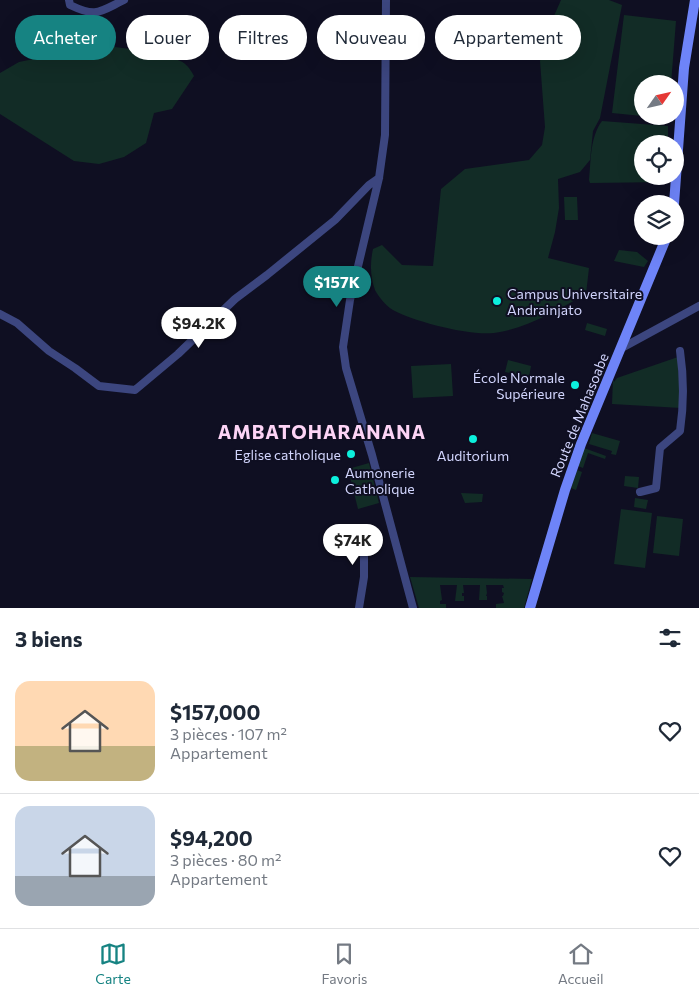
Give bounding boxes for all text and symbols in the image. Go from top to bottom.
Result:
chip: Acheter [15,15,116,60]
chip: Louer [126,15,209,60]
chip: Filtres [219,15,307,60]
chip: Nouveau [317,15,425,60]
chip: Appartement [435,15,581,60]
north arrow [634,75,684,125]
map controls [634,75,684,245]
button: locate [634,135,684,185]
button: layers [634,195,684,245]
pin: $157K [302,266,372,308]
text: $157K [314,272,360,291]
place label: Campus Universitaire Andrainjato [507,285,642,318]
marker: Campus Universitaire Andrainjato [491,295,503,307]
pin: $94.2K [158,306,240,349]
text: $94.2K [172,313,226,332]
street label: Route de Mahasoabe [546,350,612,480]
place label: École Normale Supérieure [473,369,565,402]
marker: École Normale Supérieure [569,379,581,391]
district label: AMBATOHARANANA [218,420,426,443]
marker: Auditorium [467,433,479,445]
place label: Eglise catholique [235,446,341,463]
place label: Auditorium [437,447,509,464]
marker: Eglise catholique [345,448,357,460]
place label: Aumonerie Catholique [345,464,415,497]
marker: Aumonerie Catholique [329,474,341,486]
pin: $74K [323,524,383,566]
text: $74K [334,530,372,549]
icon: filters [656,624,684,652]
text: 3 biens [15,626,83,651]
text: $157,000 [170,699,261,724]
icon: home [55,701,115,761]
icon: heart [656,717,684,745]
text: 3 pièces · 107 m² [170,724,287,743]
text: Appartement [170,743,268,762]
text: $94,200 [170,825,253,850]
icon: home [55,826,115,886]
icon: heart [656,842,684,870]
text: 3 pièces · 80 m² [170,850,281,869]
text: Appartement [170,869,268,888]
tab: Carte [95,940,131,987]
tab: Favoris [322,940,367,987]
tab: Accueil [558,940,604,987]

